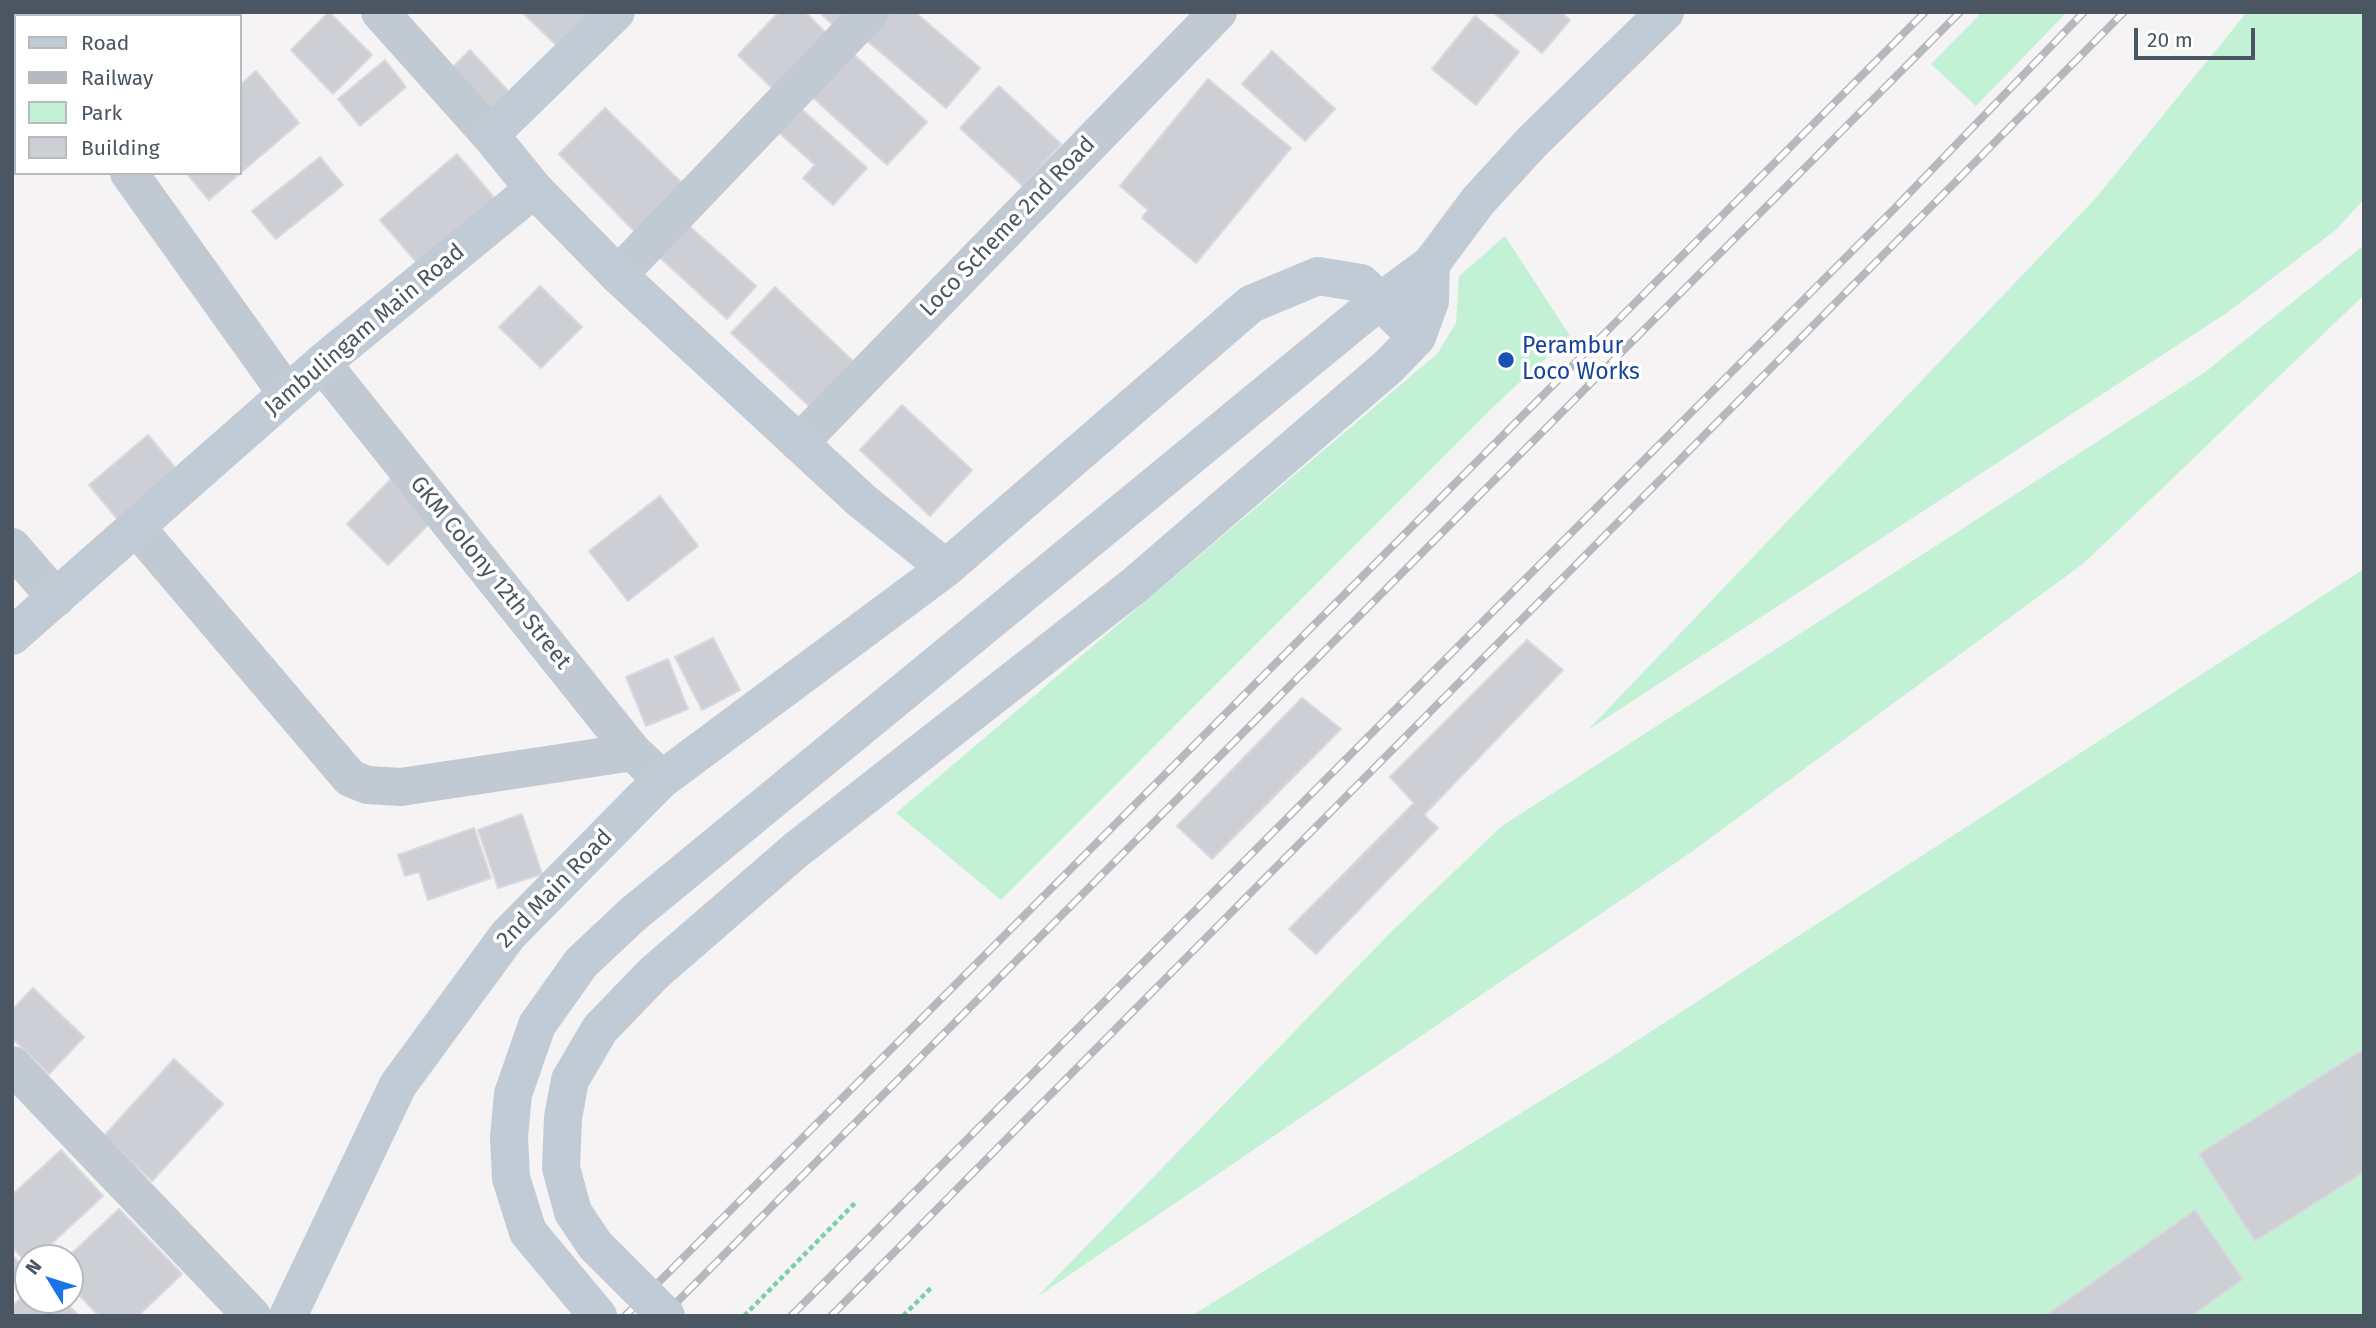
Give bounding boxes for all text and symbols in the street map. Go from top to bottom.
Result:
legend [14,14,242,175]
scale bar [2138,14,2259,58]
text: 20 m [2147,27,2193,53]
text: Road [81,30,129,56]
text: Railway [81,65,153,91]
text: Park [81,100,122,126]
street label: Loco Scheme 2nd Road [915,131,1101,323]
text: Building [81,135,160,161]
street label: Jambulingam Main Road [259,238,471,422]
place label: Perambur Loco Works [1522,333,1640,387]
marker: Perambur Loco Works [1496,350,1516,370]
street label: GKM Colony 12th Street [404,471,576,675]
street label: 2nd Main Road [492,824,618,954]
north arrow [14,1244,84,1314]
text: N [21,1255,47,1279]

